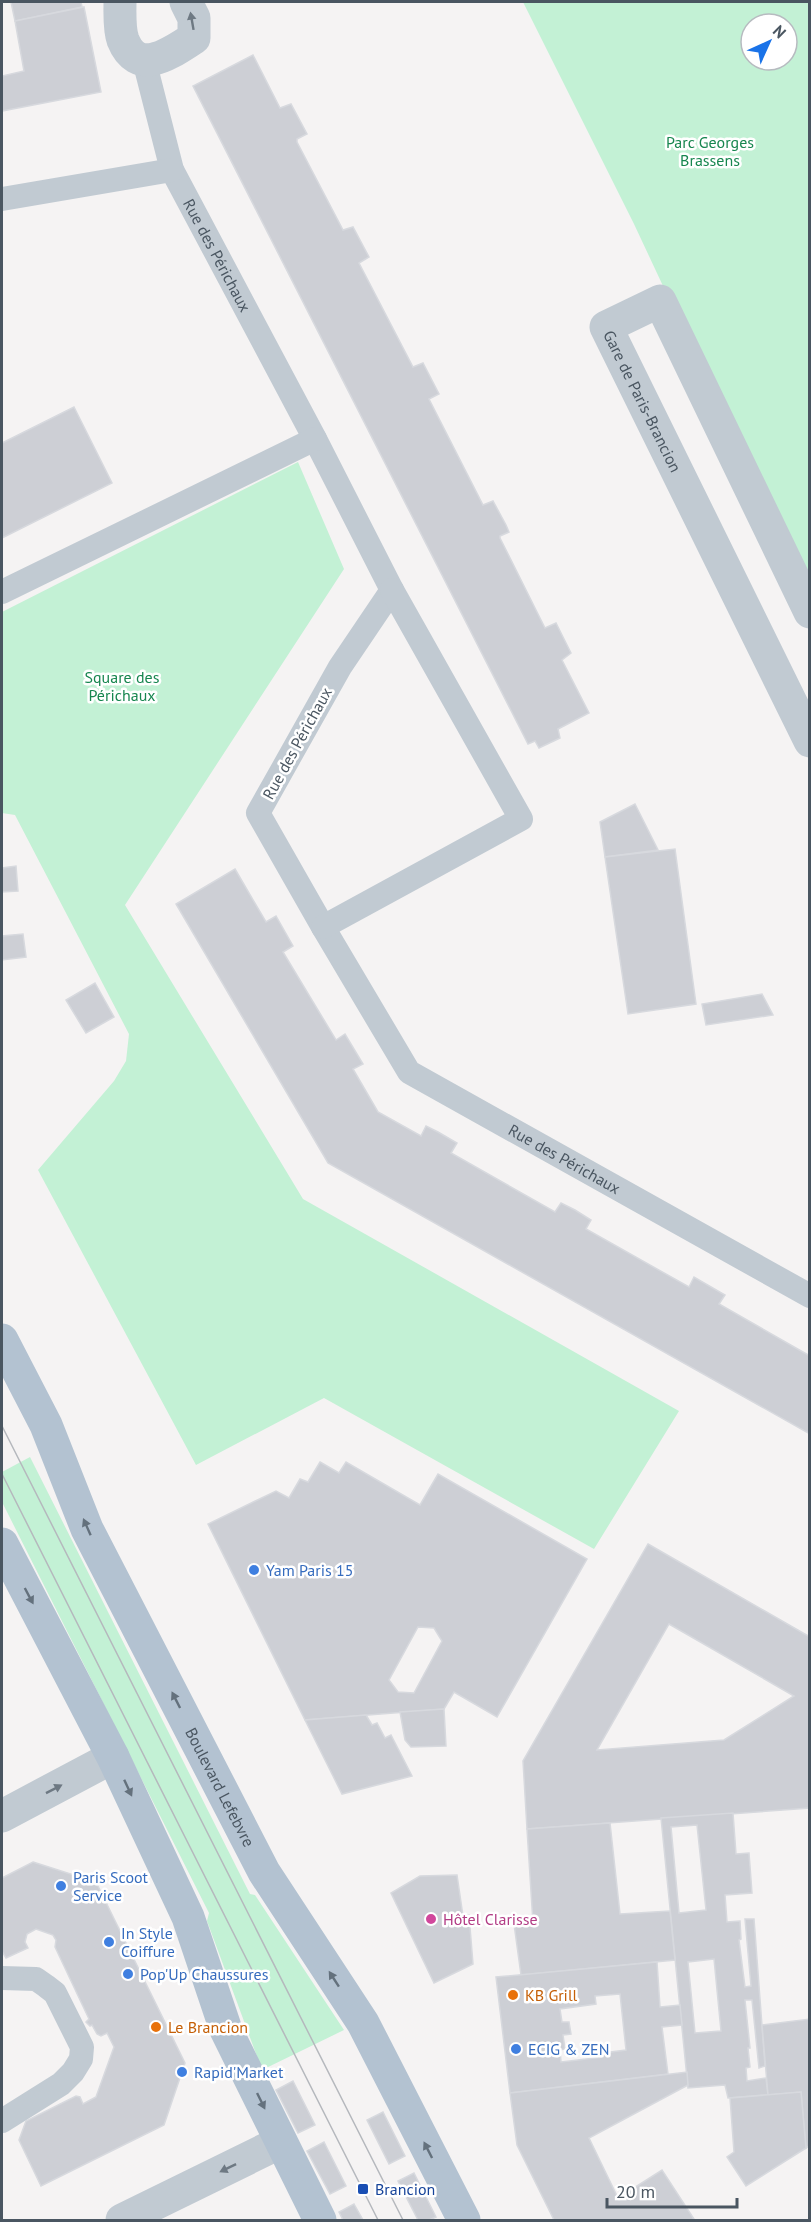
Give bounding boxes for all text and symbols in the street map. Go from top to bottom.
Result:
one-way arrow [188,11,197,30]
north arrow [739,12,799,72]
text: N [769,21,790,42]
park label: Parc Georges Brassens [666,132,754,170]
street label: Rue des Périchaux [179,195,256,315]
street label: Gare de Paris-Brancion [599,327,686,475]
park label: Square des Périchaux [85,667,160,705]
street label: Rue des Périchaux [258,683,336,803]
street label: Rue des Périchaux [505,1120,624,1198]
one-way arrow [82,1517,92,1535]
place label: Yam Paris 15 [266,1560,353,1580]
marker: Yam Paris 15 [247,1563,261,1577]
one-way arrow [24,1588,34,1605]
one-way arrow [171,1692,181,1709]
street label: Boulevard Lefebvre [181,1724,259,1850]
one-way arrow [123,1780,132,1797]
one-way arrow [45,1784,62,1794]
place label: Paris Scoot Service [73,1867,149,1905]
marker: Paris Scoot Service [54,1879,68,1893]
place label: Hôtel Clarisse [443,1909,538,1929]
marker: Hôtel Clarisse [424,1912,438,1926]
place label: In Style Coiffure [121,1923,175,1961]
marker: In Style Coiffure [102,1935,116,1949]
place label: Pop'Up Chaussures [140,1964,269,1984]
marker: Pop'Up Chaussures [121,1967,135,1981]
one-way arrow [329,1971,340,1987]
place label: KB Grill [525,1985,578,2005]
marker: KB Grill [506,1988,520,2002]
place label: Le Brancion [168,2017,248,2037]
marker: Le Brancion [149,2020,163,2034]
place label: ECIG & ZEN [528,2039,609,2059]
marker: ECIG & ZEN [509,2042,523,2056]
place label: Rapid'Market [194,2062,284,2082]
marker: Rapid'Market [175,2065,189,2079]
one-way arrow [256,2093,265,2110]
one-way arrow [423,2141,433,2158]
one-way arrow [219,2163,236,2173]
scale bar [607,2171,738,2209]
place label: Brancion [375,2179,435,2199]
text: 20 m [616,2180,655,2203]
marker: Brancion [356,2182,370,2196]

